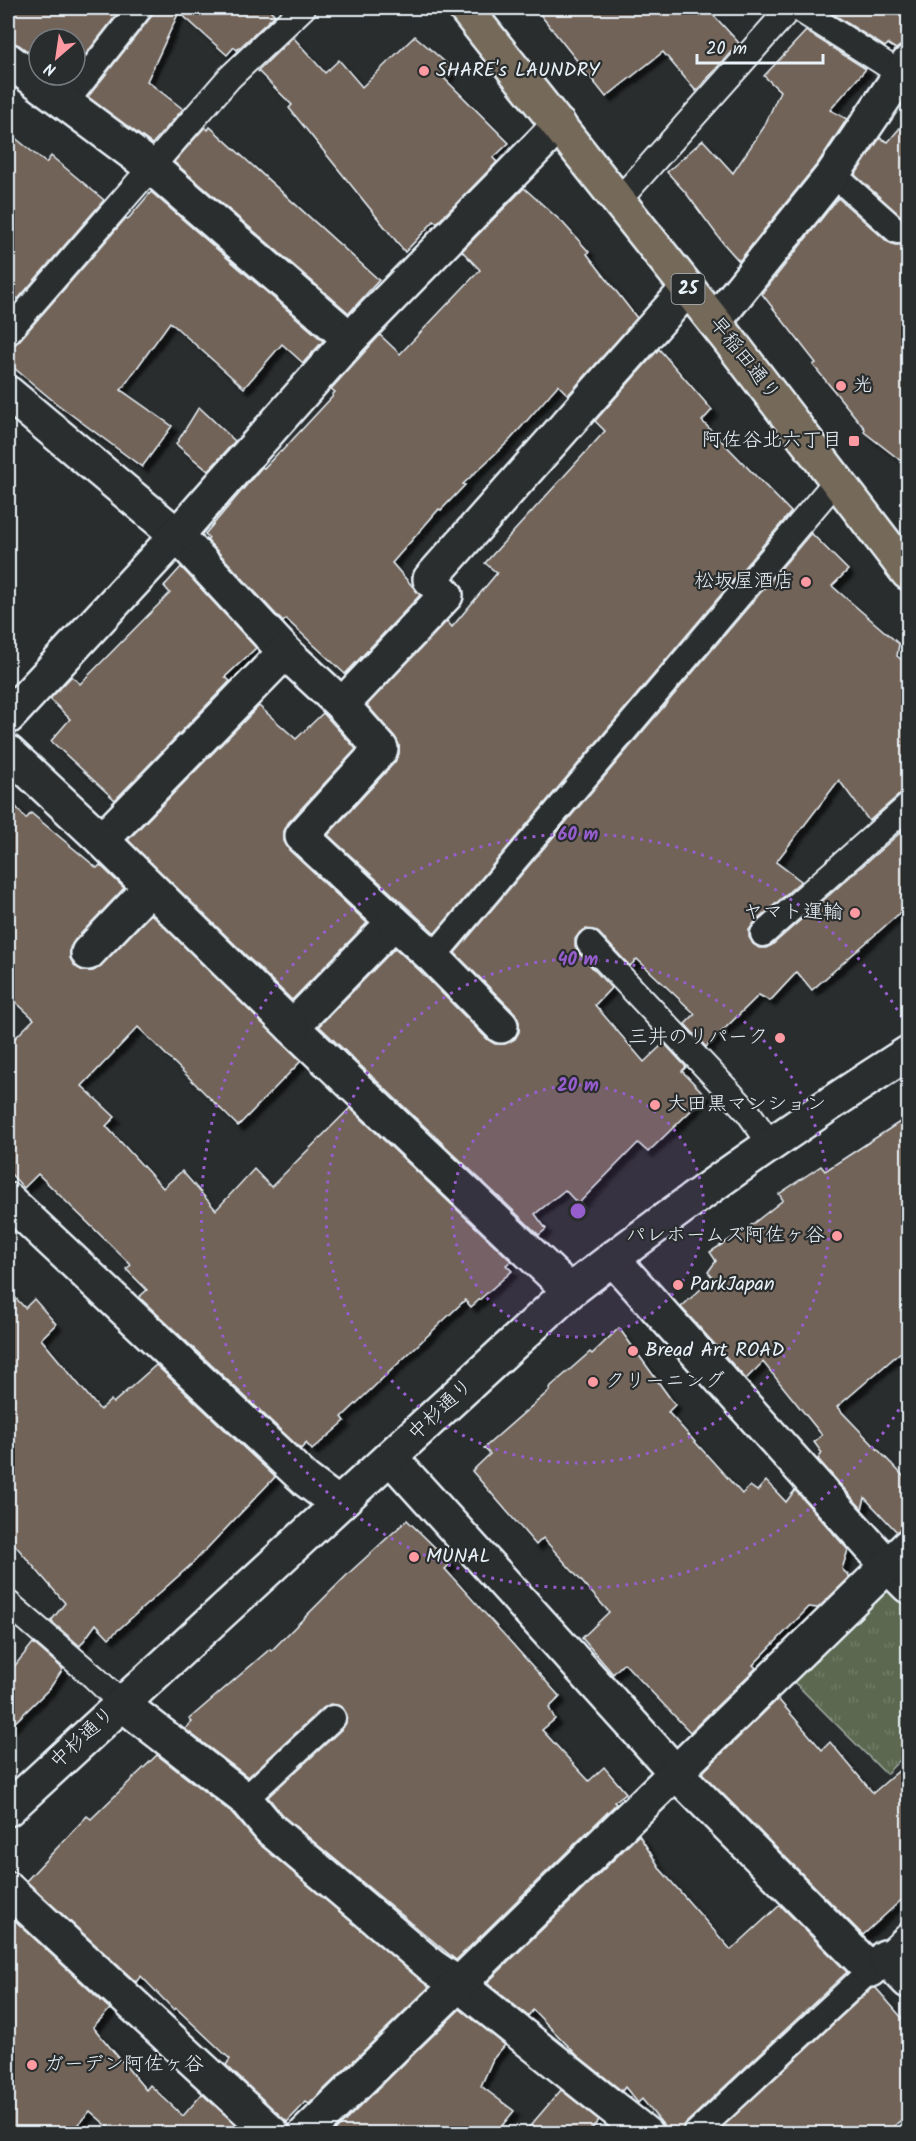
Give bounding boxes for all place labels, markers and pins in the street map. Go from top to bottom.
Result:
place label: SHARE's LAUNDRY [436,55,601,87]
marker: SHARE's LAUNDRY [417,64,431,78]
place label: 光 [853,370,873,402]
marker: 光 [834,379,848,393]
place label: 阿佐谷北六丁目 [702,425,842,457]
marker: 阿佐谷北六丁目 [847,434,861,448]
place label: 松坂屋酒店 [694,566,794,598]
marker: 松坂屋酒店 [799,575,813,589]
place label: ヤマト運輸 [743,897,843,929]
marker: ヤマト運輸 [848,906,862,920]
place label: 三井のリパーク [628,1022,768,1054]
marker: 三井のリパーク [773,1031,787,1045]
place label: 大田黒マンション [667,1089,826,1121]
marker: 大田黒マンション [648,1098,662,1112]
centre of rings [568,1201,588,1221]
place label: パレホームズ阿佐ヶ谷 [626,1220,825,1252]
marker: パレホームズ阿佐ヶ谷 [830,1229,844,1243]
place label: ParkJapan [690,1269,775,1301]
marker: ParkJapan [671,1278,685,1292]
place label: Bread Art ROAD [645,1335,784,1367]
marker: Bread Art ROAD [626,1344,640,1358]
place label: クリーニング [605,1366,725,1398]
marker: クリーニング [586,1375,600,1389]
place label: MUNAL [426,1541,490,1573]
marker: MUNAL [407,1550,421,1564]
place label: ガーデン阿佐ヶ谷 [44,2049,204,2081]
marker: ガーデン阿佐ヶ谷 [25,2058,39,2072]

